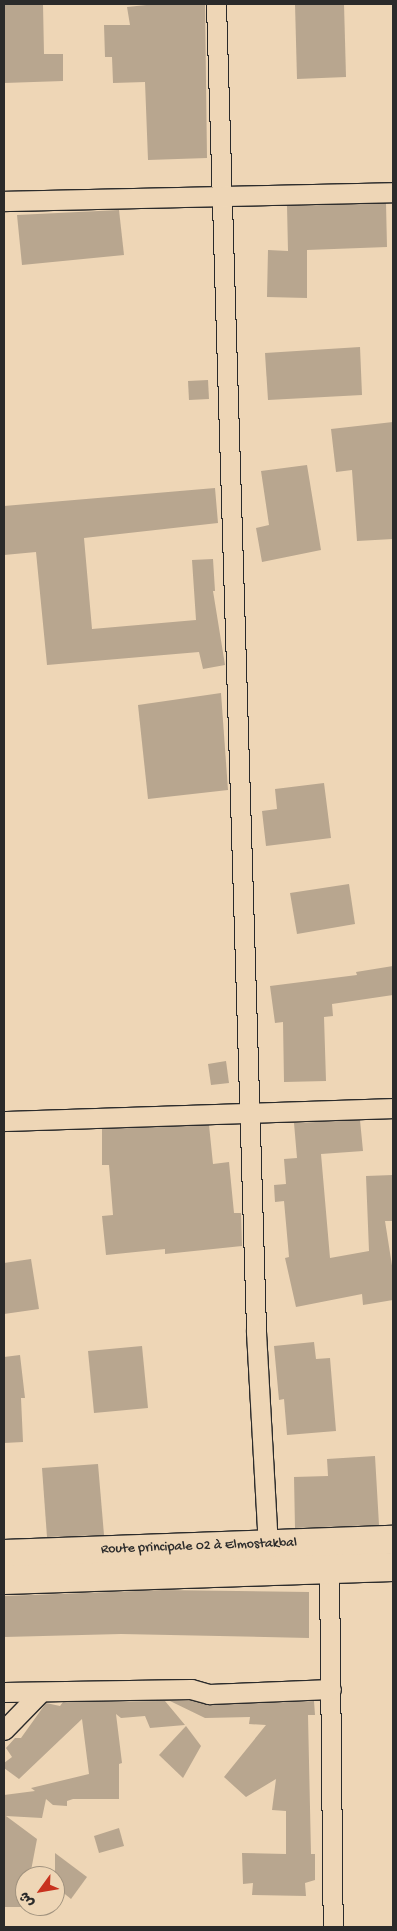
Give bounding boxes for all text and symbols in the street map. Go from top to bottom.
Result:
street label: Route principale 02 à Elmostakbal [101,1535,297,1559]
north arrow [15,1866,65,1916]
text: ش [16,1888,39,1910]

